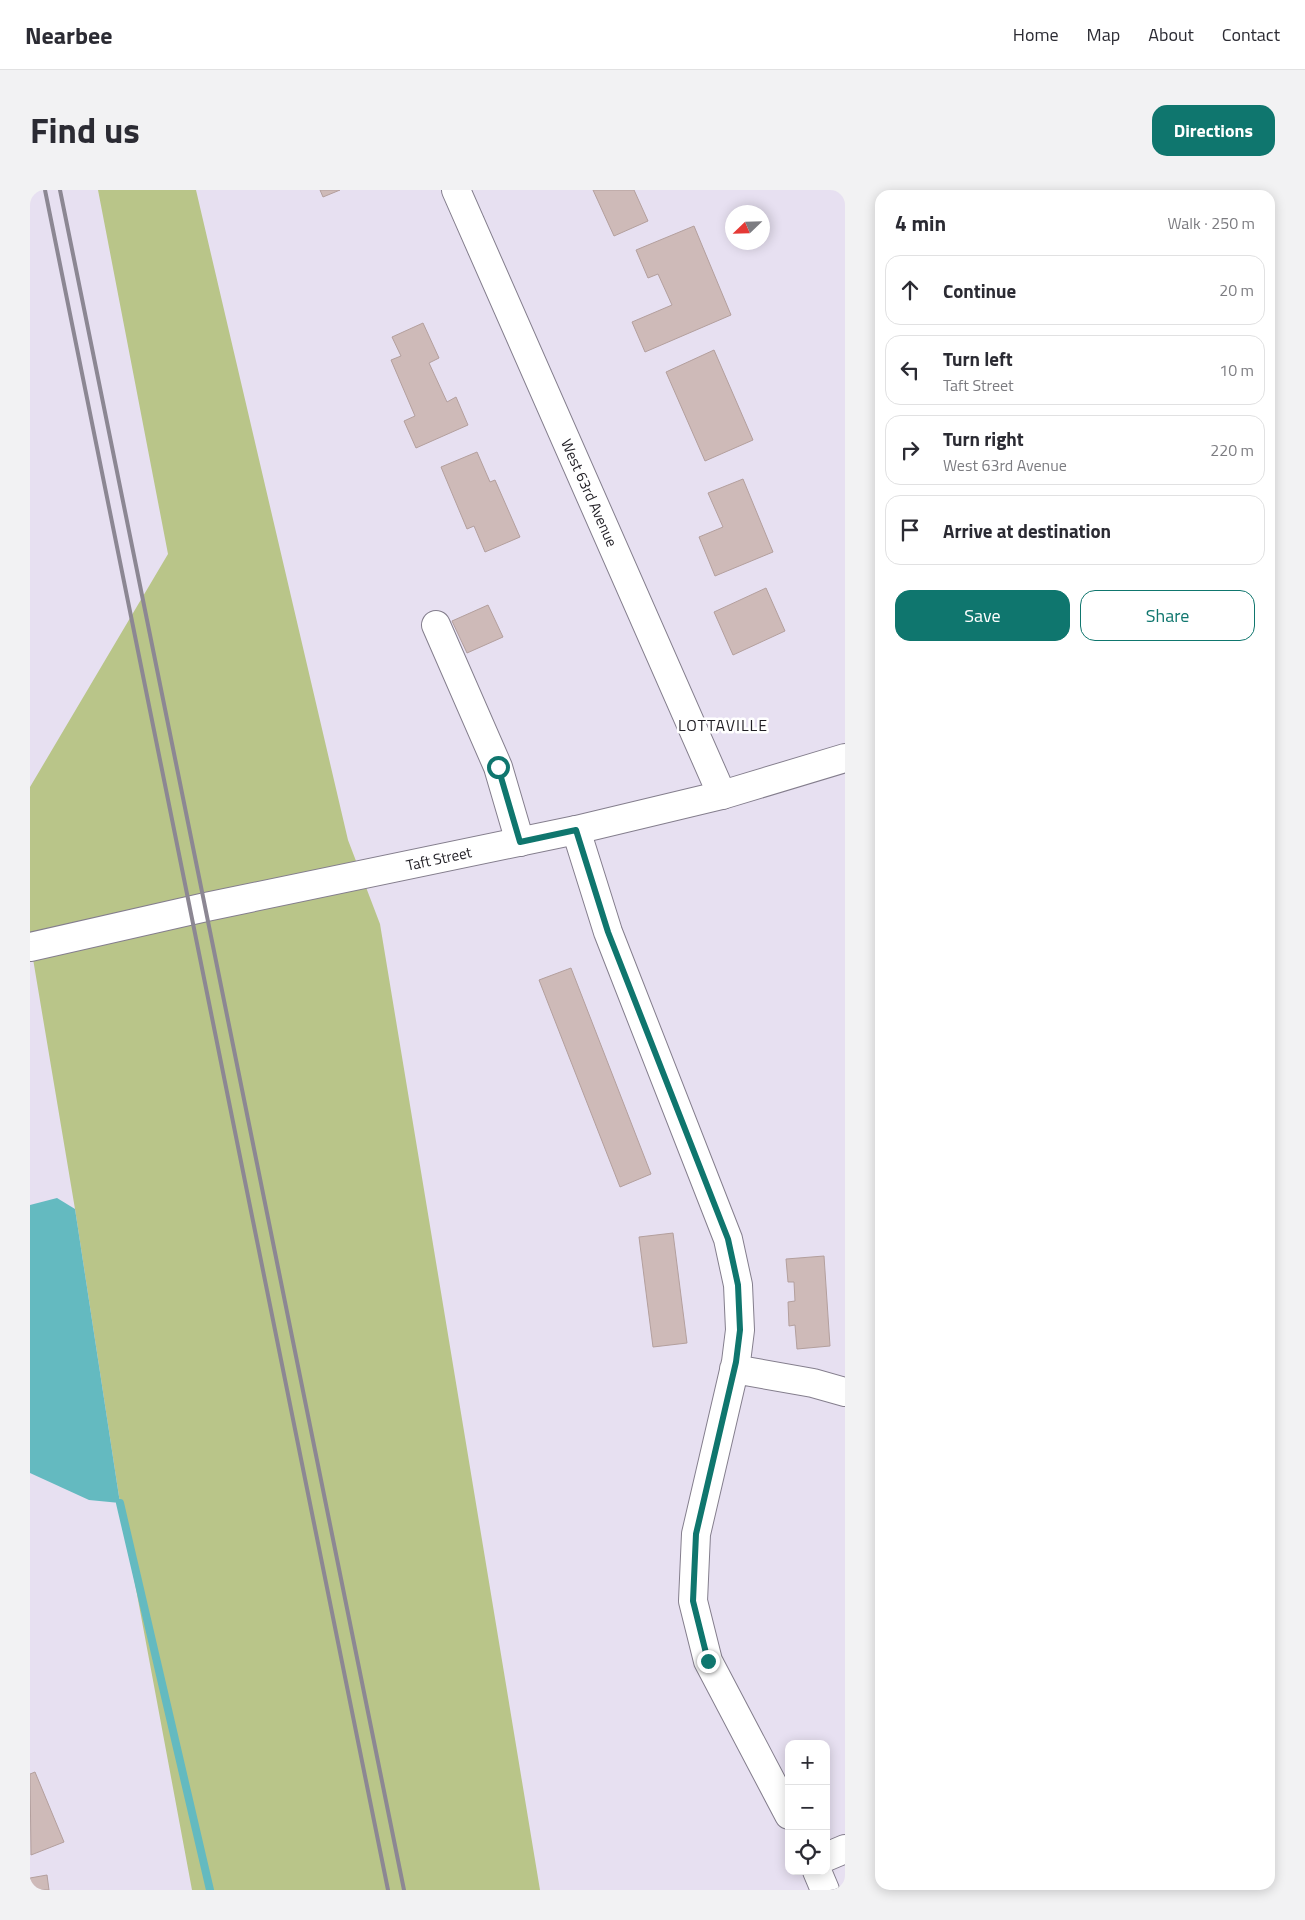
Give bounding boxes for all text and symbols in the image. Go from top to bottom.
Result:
text: Nearbee [25,17,112,53]
text: Home [1013,21,1059,48]
text: Map [1087,21,1120,48]
text: About [1148,21,1194,48]
text: Contact [1222,21,1280,48]
text: Find us [30,103,140,157]
button: Directions [1152,105,1275,156]
north arrow [725,205,770,250]
text: 4 min [895,207,946,239]
text: Walk · 250 m [1167,211,1255,235]
icon: ahead [896,276,924,304]
text: Continue [943,276,1016,305]
text: 20 m [1219,278,1254,302]
text: Turn left [943,344,1013,373]
icon: left [896,356,924,384]
text: 10 m [1219,358,1254,382]
text: Taft Street [943,373,1014,397]
text: Turn right [943,424,1024,453]
street label: West 63rd Avenue [555,435,624,550]
icon: right [896,436,924,464]
text: 220 m [1210,438,1254,462]
text: West 63rd Avenue [943,453,1067,477]
icon: arrive [896,516,924,544]
text: Arrive at destination [943,516,1111,545]
button: Save [895,590,1070,641]
button: Share [1080,590,1255,641]
district label: LOTTAVILLE [678,713,768,737]
route start [487,756,510,779]
street label: Taft Street [404,840,474,877]
route end [697,1650,720,1673]
map controls [785,1740,830,1875]
button: + [785,1740,830,1785]
button: − [785,1785,830,1830]
button: locate [785,1830,830,1875]

